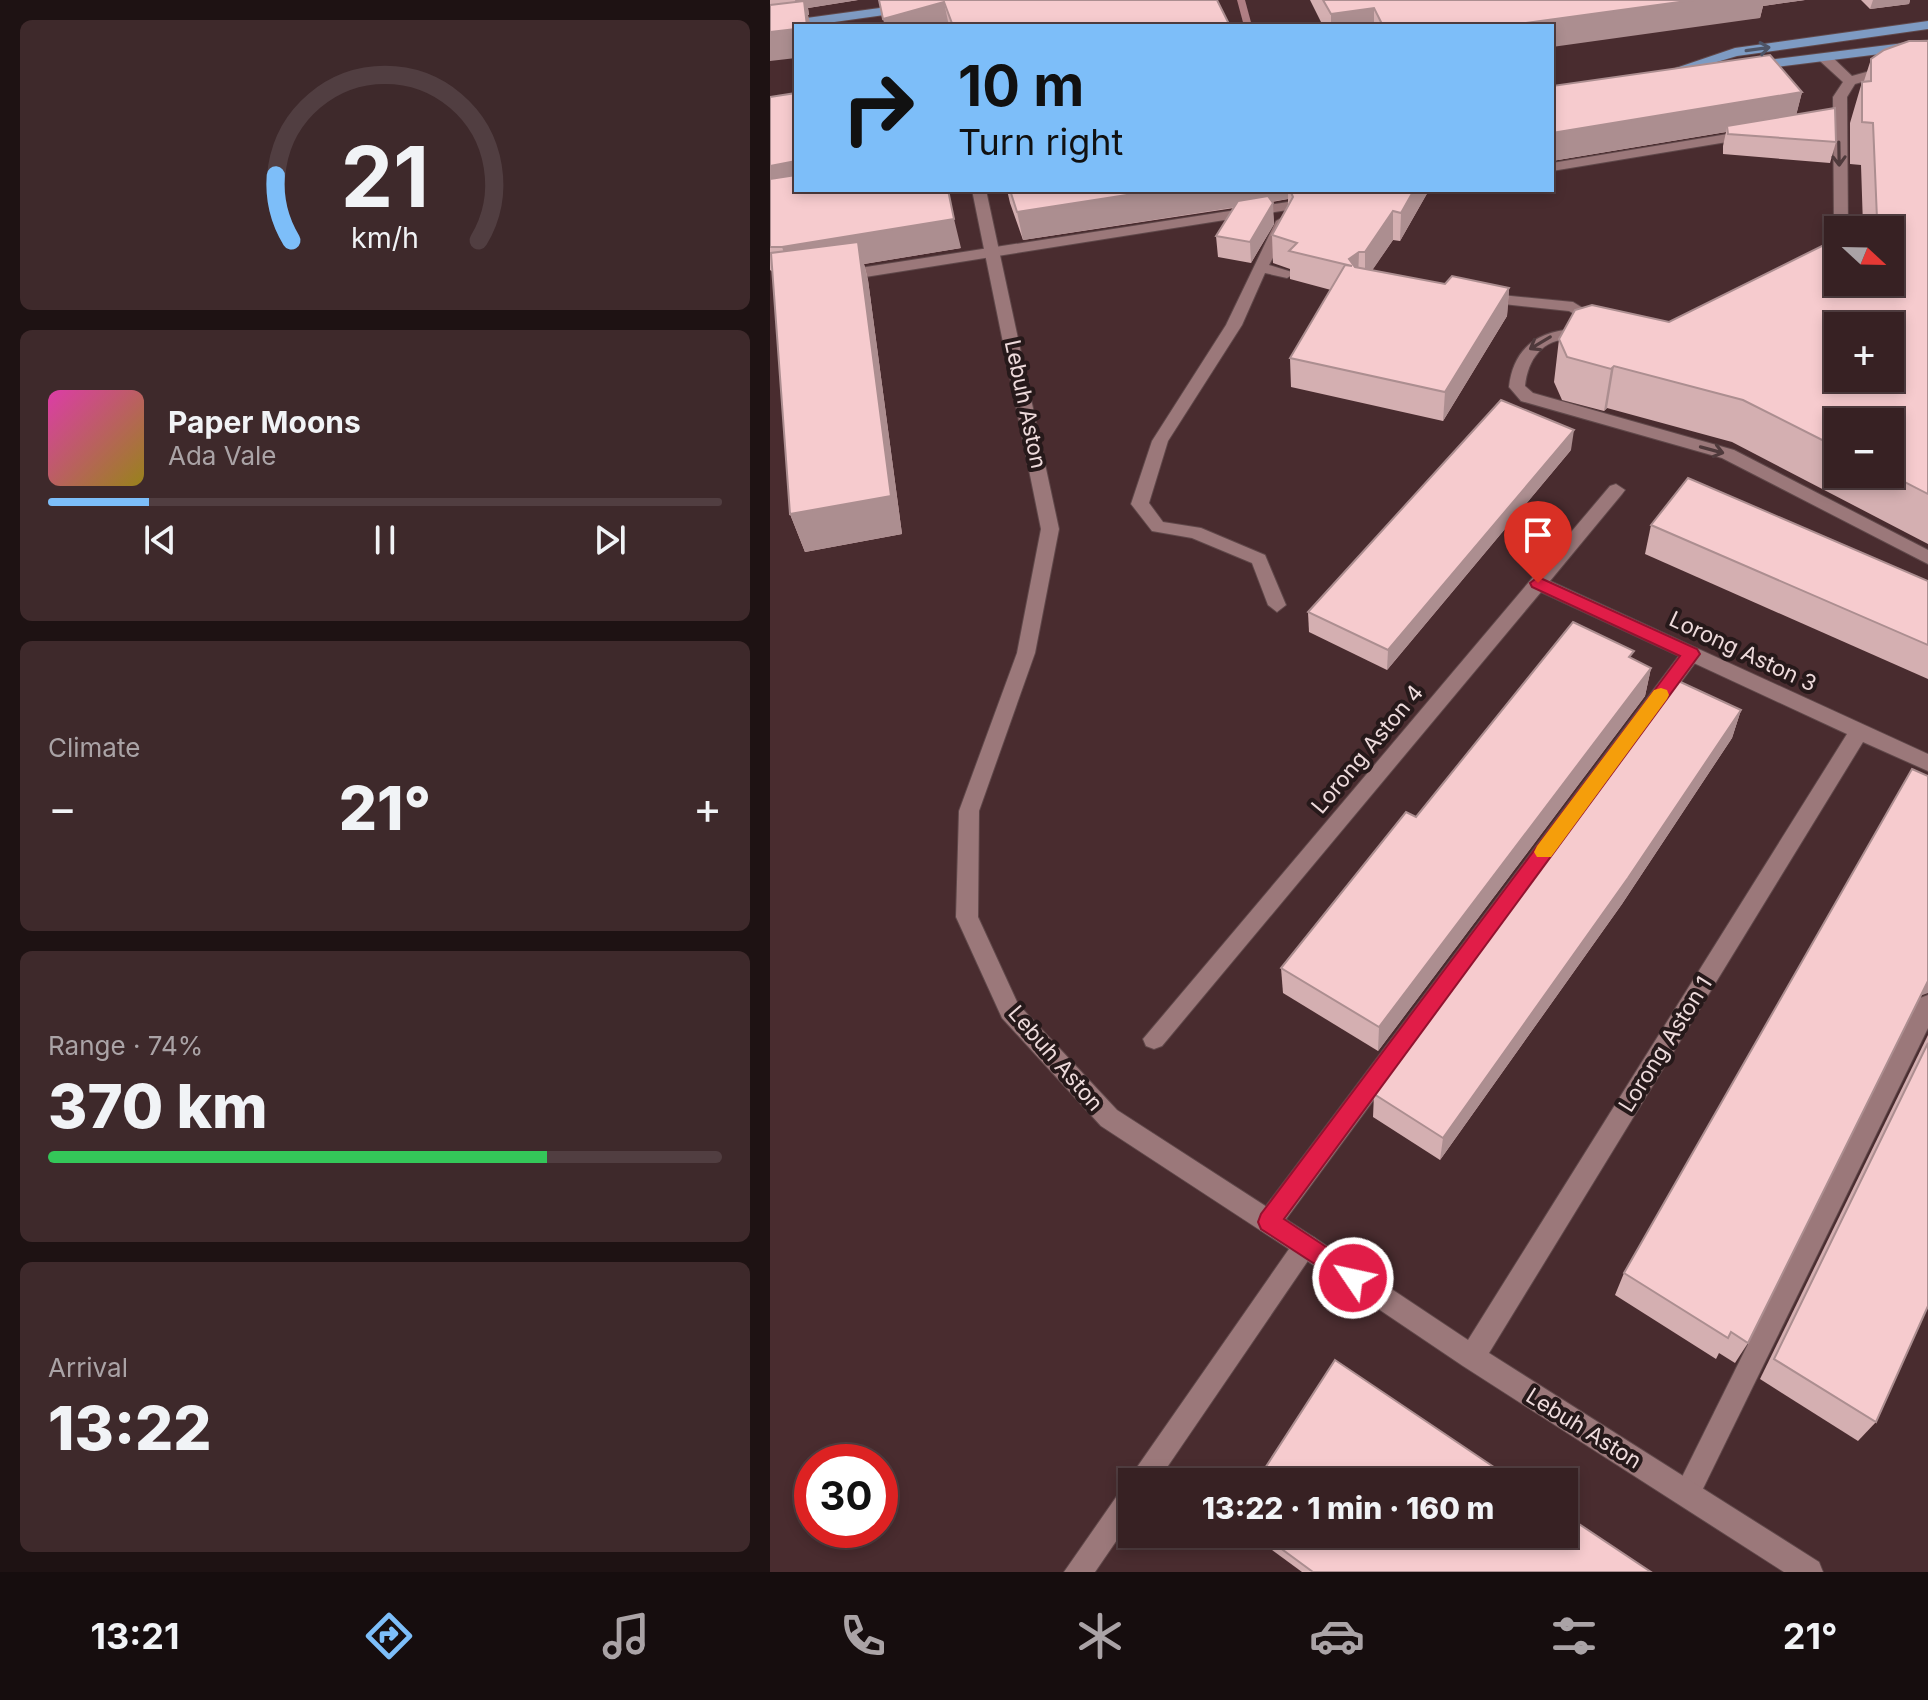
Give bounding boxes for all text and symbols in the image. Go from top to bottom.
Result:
one-way arrow [1745,41,1770,56]
text: 10 m [958,52,1084,120]
icon: right [826,56,930,160]
text: Turn right [958,120,1123,164]
text: 21 [341,126,429,227]
one-way arrow [1832,140,1847,167]
north arrow [1824,216,1904,296]
map controls [1824,216,1904,488]
text: km/h [351,220,419,255]
button: + [1824,312,1904,392]
one-way arrow [1529,335,1552,351]
street label: Lebuh Aston [1000,337,1052,471]
text: Paper Moons [168,404,361,440]
button: − [1824,408,1904,488]
text: Ada Vale [168,440,276,471]
one-way arrow [1699,443,1725,458]
pin [1504,501,1572,583]
icon: arrive [1516,513,1560,557]
icon: previous [138,518,182,562]
icon: pause [363,518,407,562]
icon: next [588,518,632,562]
street label: Lorong Aston 3 [1665,606,1821,696]
street label: Lorong Aston 4 [1306,679,1428,819]
text: Climate [48,732,140,763]
text: 21° [339,772,431,844]
text: − [48,781,77,835]
text: + [693,781,722,835]
street label: Lorong Aston 1 [1613,972,1717,1116]
street label: Lebuh Aston [1003,1000,1109,1116]
text: Range · 74% [48,1030,203,1061]
text: 370 km [48,1070,268,1142]
position arrow [1311,1236,1395,1320]
text: Arrival [48,1352,128,1383]
street label: Lebuh Aston [1522,1382,1646,1474]
text: 13:22 [48,1392,212,1464]
speed limit sign: 30 [794,1444,898,1548]
text: 13:22 · 1 min · 160 m [1202,1490,1494,1526]
icon: directions [361,1608,417,1664]
icon: music [598,1608,654,1664]
icon: phone [835,1608,891,1664]
icon: climate [1072,1608,1128,1664]
icon: car [1309,1608,1365,1664]
icon: filters [1546,1608,1602,1664]
text: 13:21 [91,1614,180,1658]
text: 21° [1783,1614,1837,1658]

